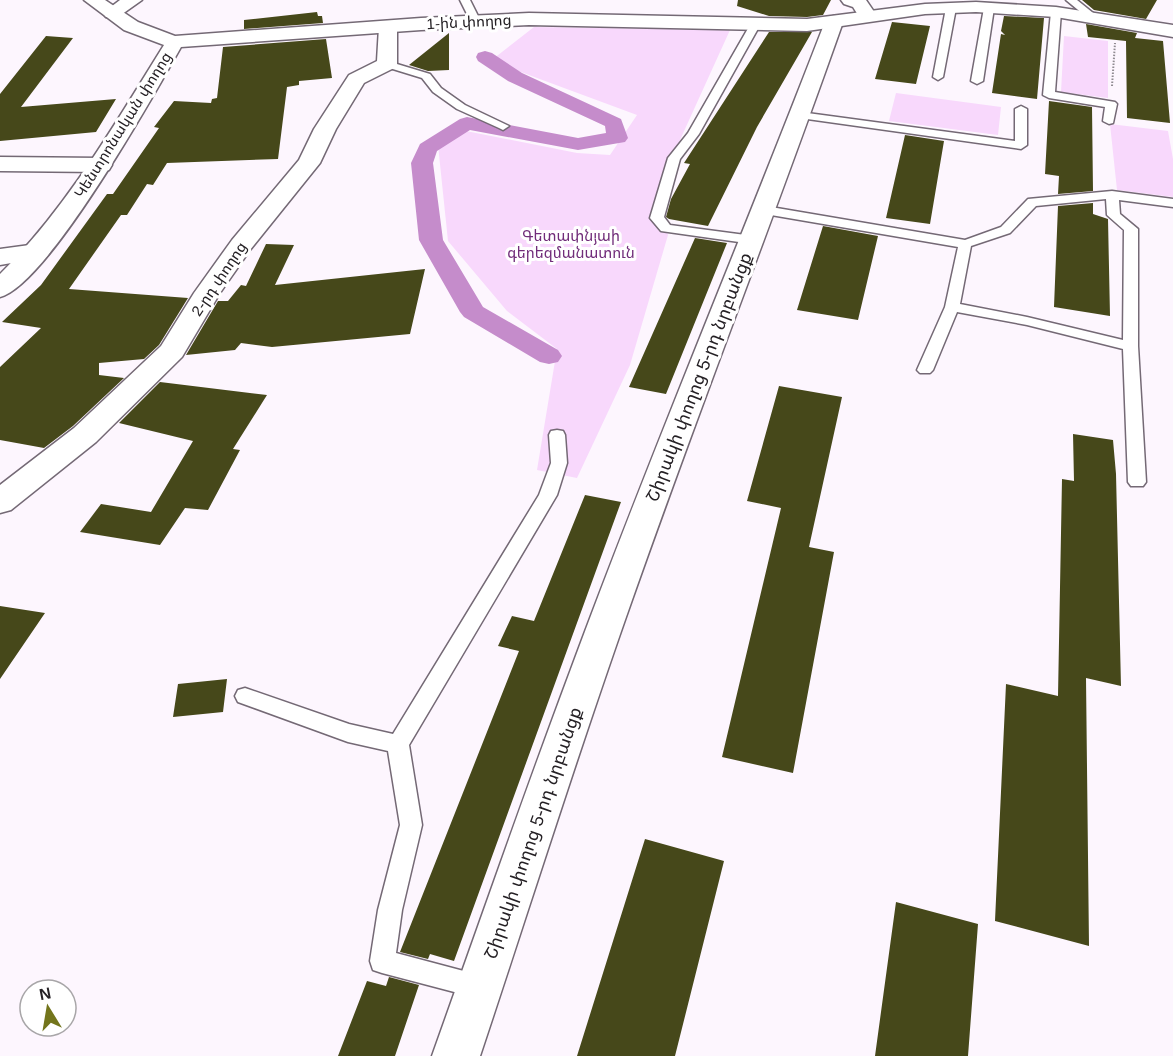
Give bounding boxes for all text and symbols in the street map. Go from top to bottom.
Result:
street label: 1-ին փողոց [426,11,512,33]
street label: Կենտրոնական փողոց [71,49,175,201]
park label: Գետափնյաի գերեզմանատուն [507,227,635,262]
street label: 2-րդ փողոց [188,239,250,319]
street label: Շիրակի փողոց 5-րդ նրբանցք [642,250,756,504]
street label: Շիրակի փողոց 5-րդ նրբանցք [480,704,586,962]
north arrow [18,978,78,1038]
text: N [38,984,53,1003]

